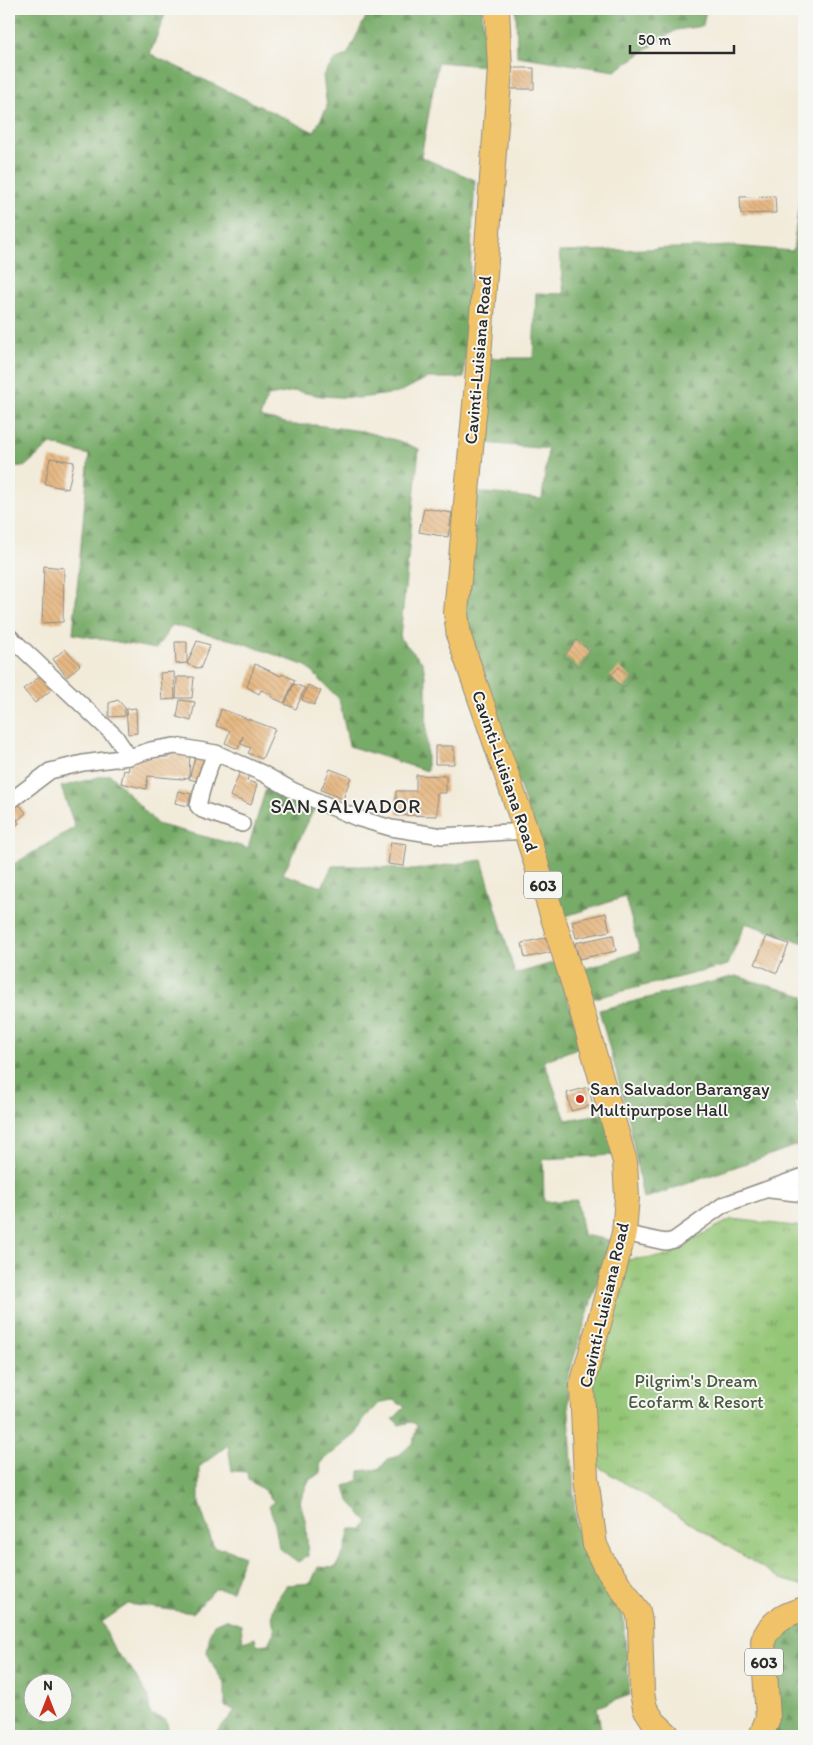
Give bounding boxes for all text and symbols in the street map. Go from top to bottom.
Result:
scale bar [630,22,734,54]
text: 50 m [638,31,671,49]
street label: Cavinti-Luisiana Road [460,275,496,445]
street label: Cavinti-Luisiana Road [467,687,543,855]
district label: SAN SALVADOR [271,794,421,818]
road number: 603 [524,872,562,898]
place label: San Salvador Barangay Multipurpose Hall [590,1078,770,1121]
marker: San Salvador Barangay Multipurpose Hall [574,1093,586,1105]
street label: Cavinti-Luisiana Road [574,1220,634,1390]
park label: Pilgrim's Dream Ecofarm & Resort [628,1370,764,1413]
road number: 603 [745,1648,783,1675]
north arrow [22,1672,72,1722]
text: N [43,1677,53,1694]

